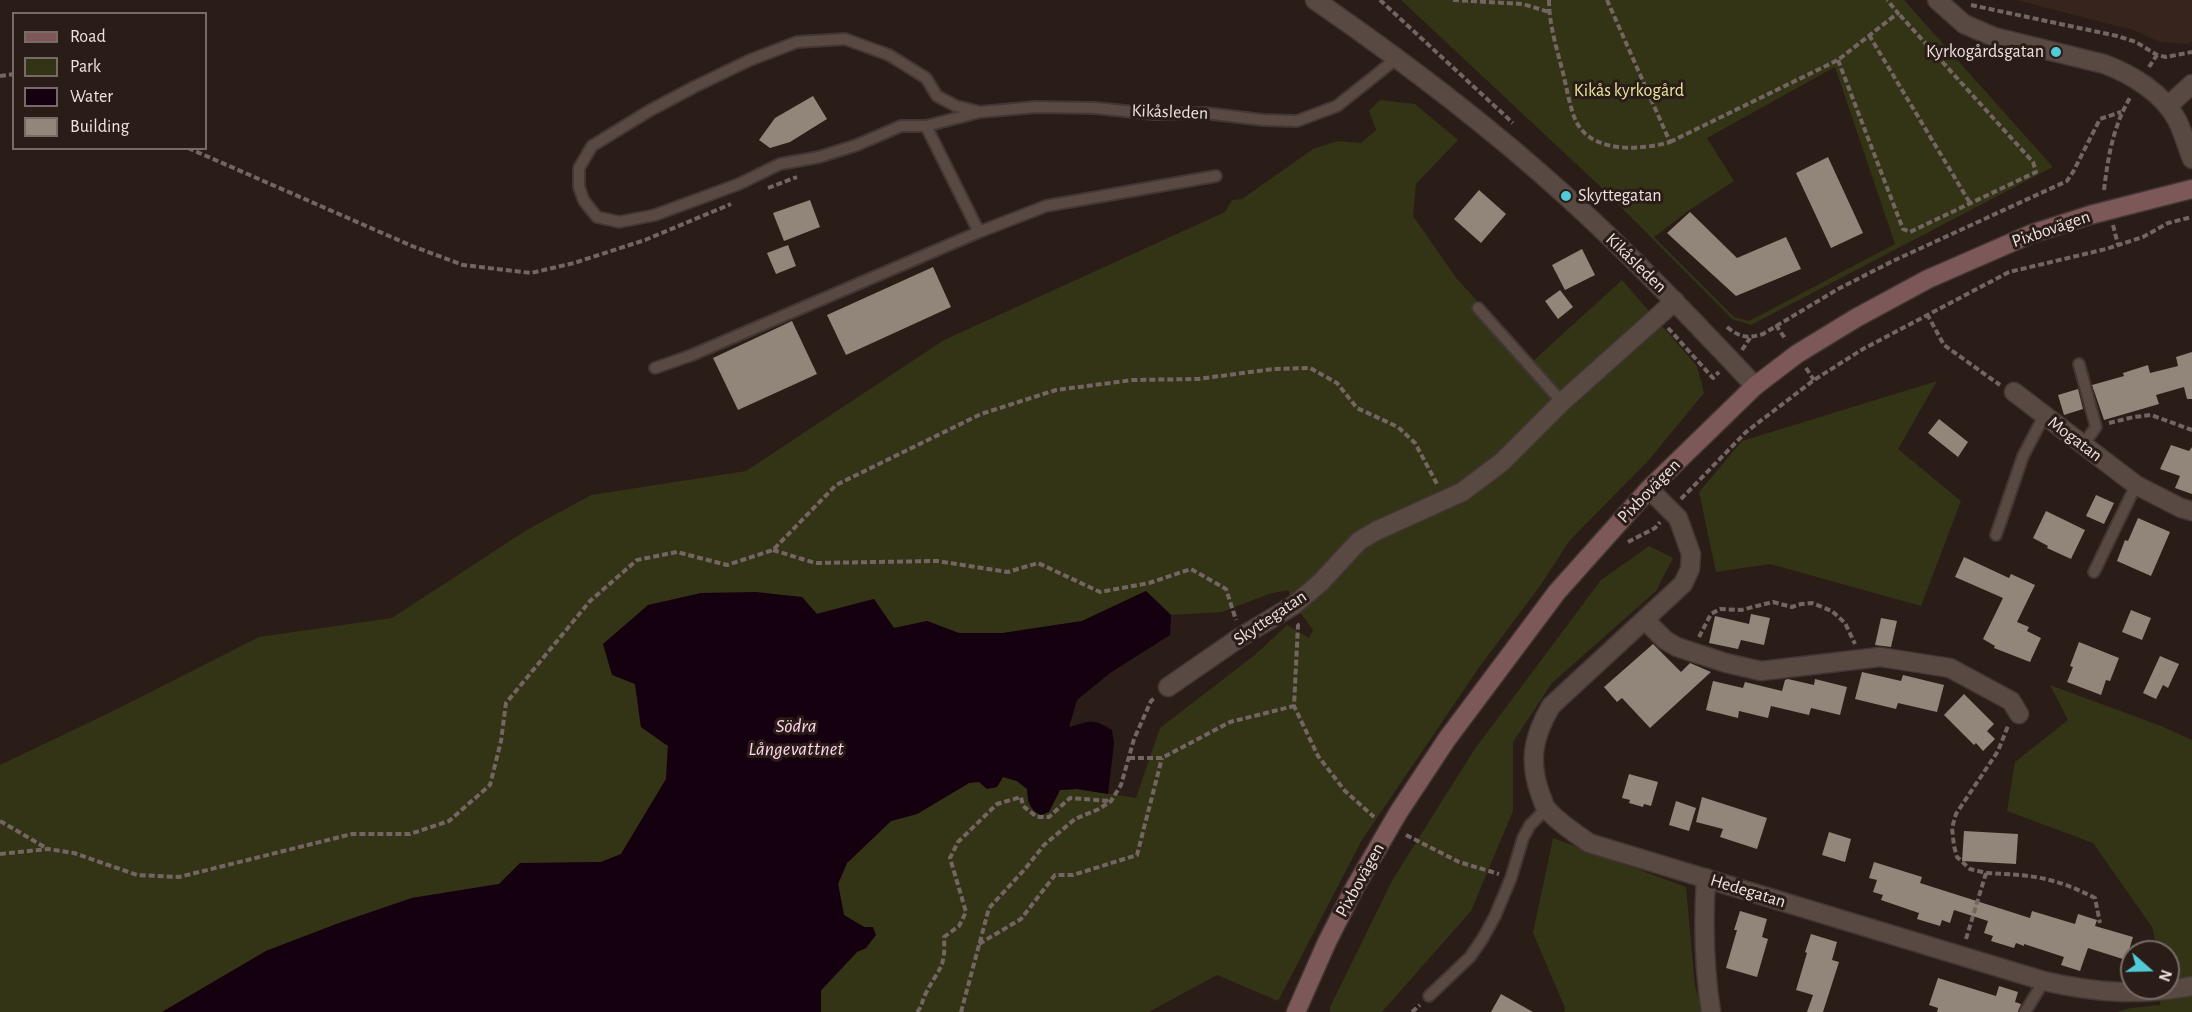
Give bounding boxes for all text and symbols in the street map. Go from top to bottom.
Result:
legend [12,12,207,150]
text: Road [70,28,106,46]
place label: Kyrkogårdsgatan [1926,41,2044,63]
marker: Kyrkogårdsgatan [2049,45,2063,59]
text: Park [70,58,101,76]
park label: Kikås kyrkogård [1574,80,1684,102]
text: Water [70,88,113,106]
street label: Kikåsleden [1131,100,1209,124]
text: Building [70,118,129,136]
place label: Skyttegatan [1578,185,1662,207]
marker: Skyttegatan [1559,189,1573,203]
street label: Pixbovägen [2009,206,2093,252]
street label: Kikåsleden [1601,229,1671,297]
street label: Mogatan [2043,412,2107,466]
street label: Pixbovägen [1613,454,1685,528]
street label: Skyttegatan [1229,586,1311,650]
water label: Södra Långevattnet [748,714,844,761]
street label: Pixbovägen [1331,839,1389,921]
street label: Hedegatan [1708,869,1788,913]
north arrow [2120,940,2180,1000]
text: N [2156,968,2174,983]

